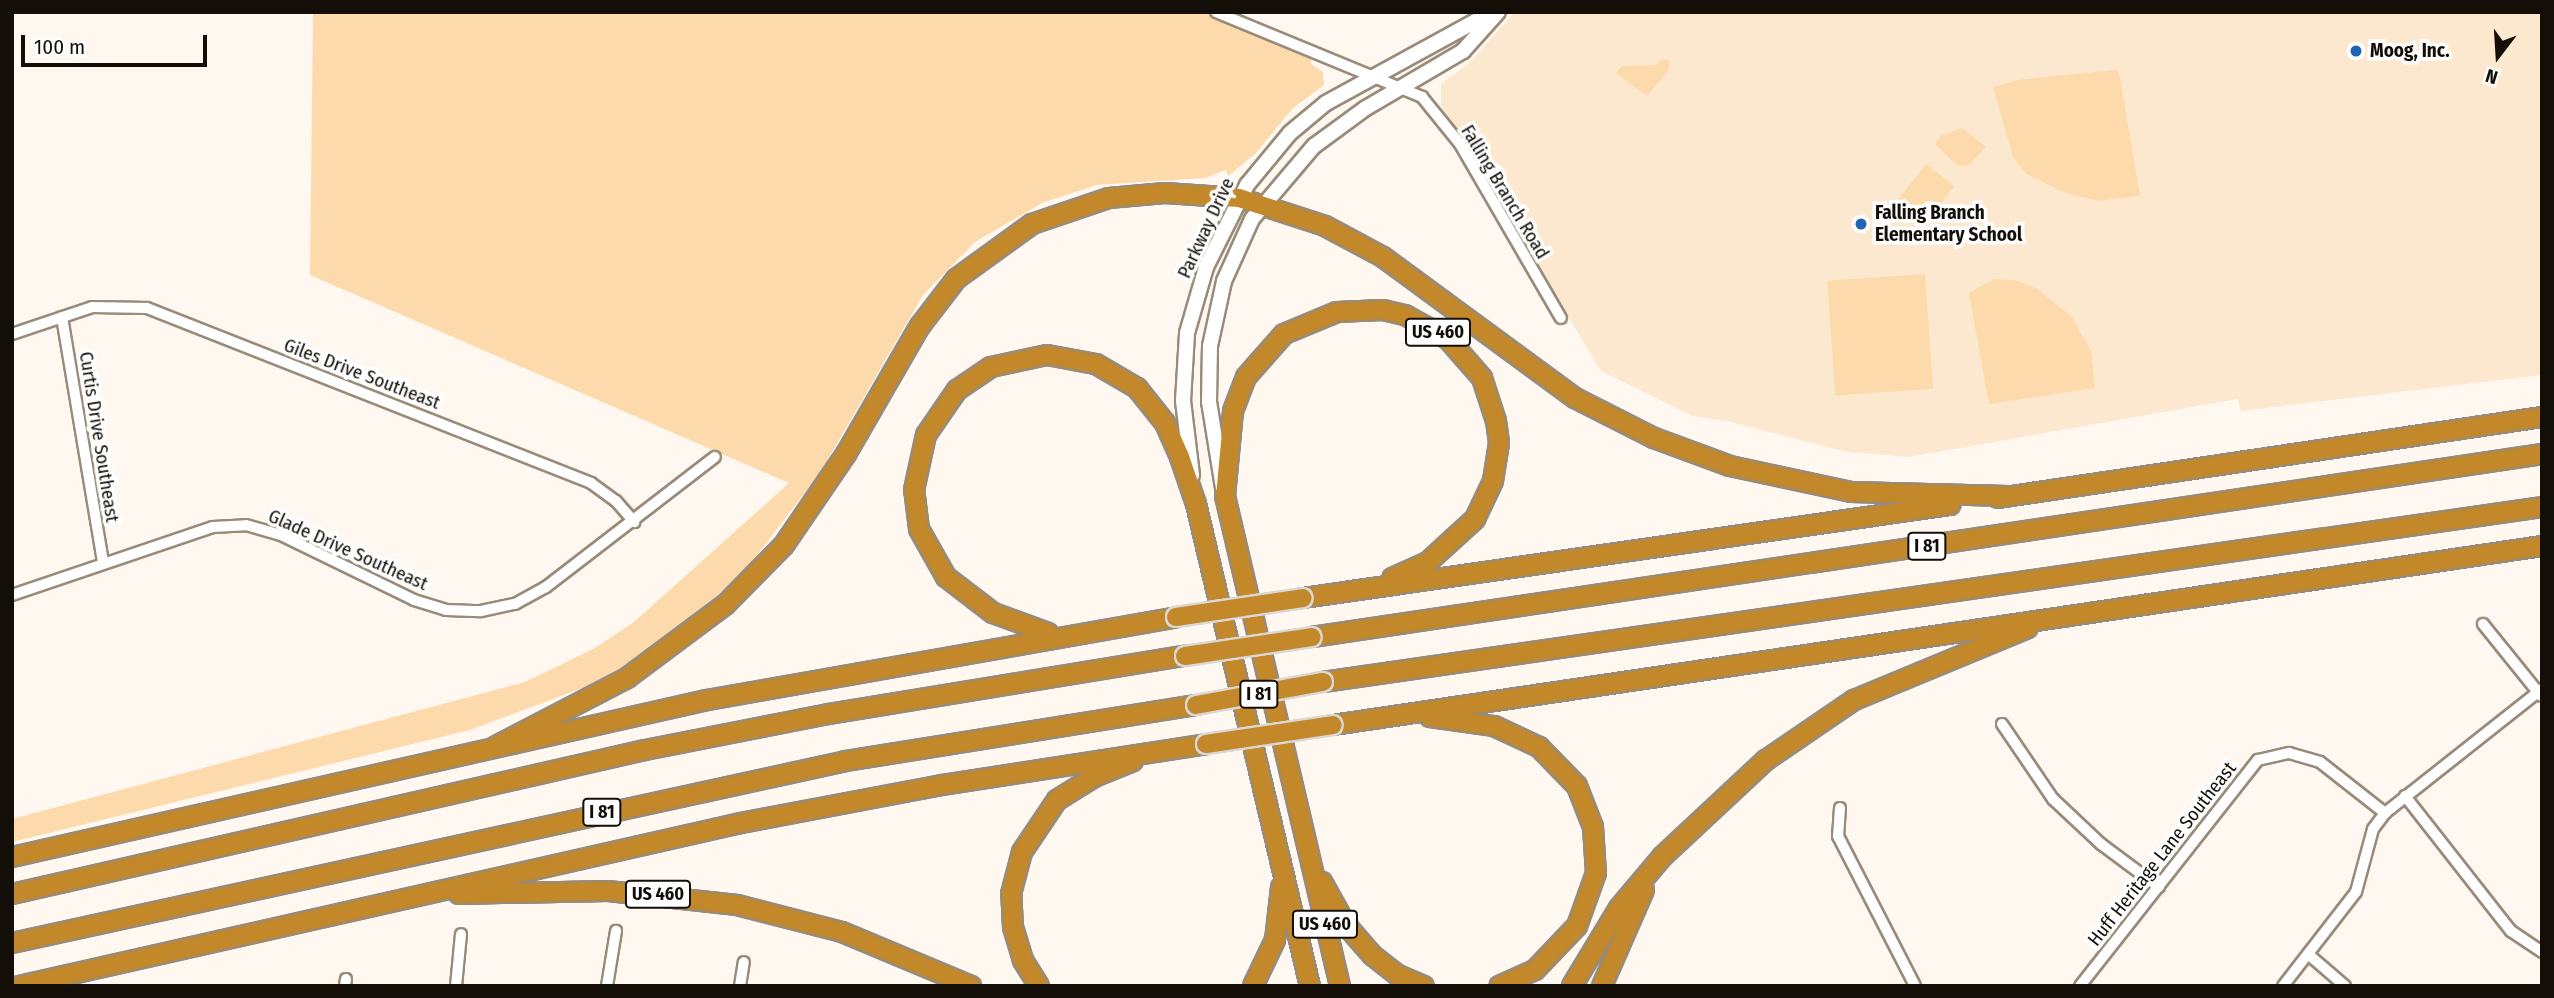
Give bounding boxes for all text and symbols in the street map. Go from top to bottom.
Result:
scale bar [24,21,210,65]
north arrow [2463,21,2533,91]
text: 100 m [34,34,85,60]
place label: Moog, Inc. [2370,40,2450,62]
marker: Moog, Inc. [2348,43,2364,59]
text: N [2483,64,2501,89]
street label: Falling Branch Road [1456,121,1554,263]
street label: Parkway Drive [1173,174,1239,282]
place label: Falling Branch Elementary School [1875,202,2022,246]
marker: Falling Branch Elementary School [1853,216,1869,232]
road number: US 460 [1405,318,1471,346]
street label: Giles Drive Southeast [281,334,443,414]
street label: Curtis Drive Southeast [74,350,124,524]
street label: Glade Drive Southeast [265,505,431,595]
road number: I 81 [1906,532,1948,560]
road number: I 81 [1238,680,1280,708]
street label: Huff Heritage Lane Southeast [2083,757,2241,951]
road number: I 81 [581,798,623,826]
road number: US 460 [625,880,691,908]
road number: US 460 [1292,909,1358,939]

